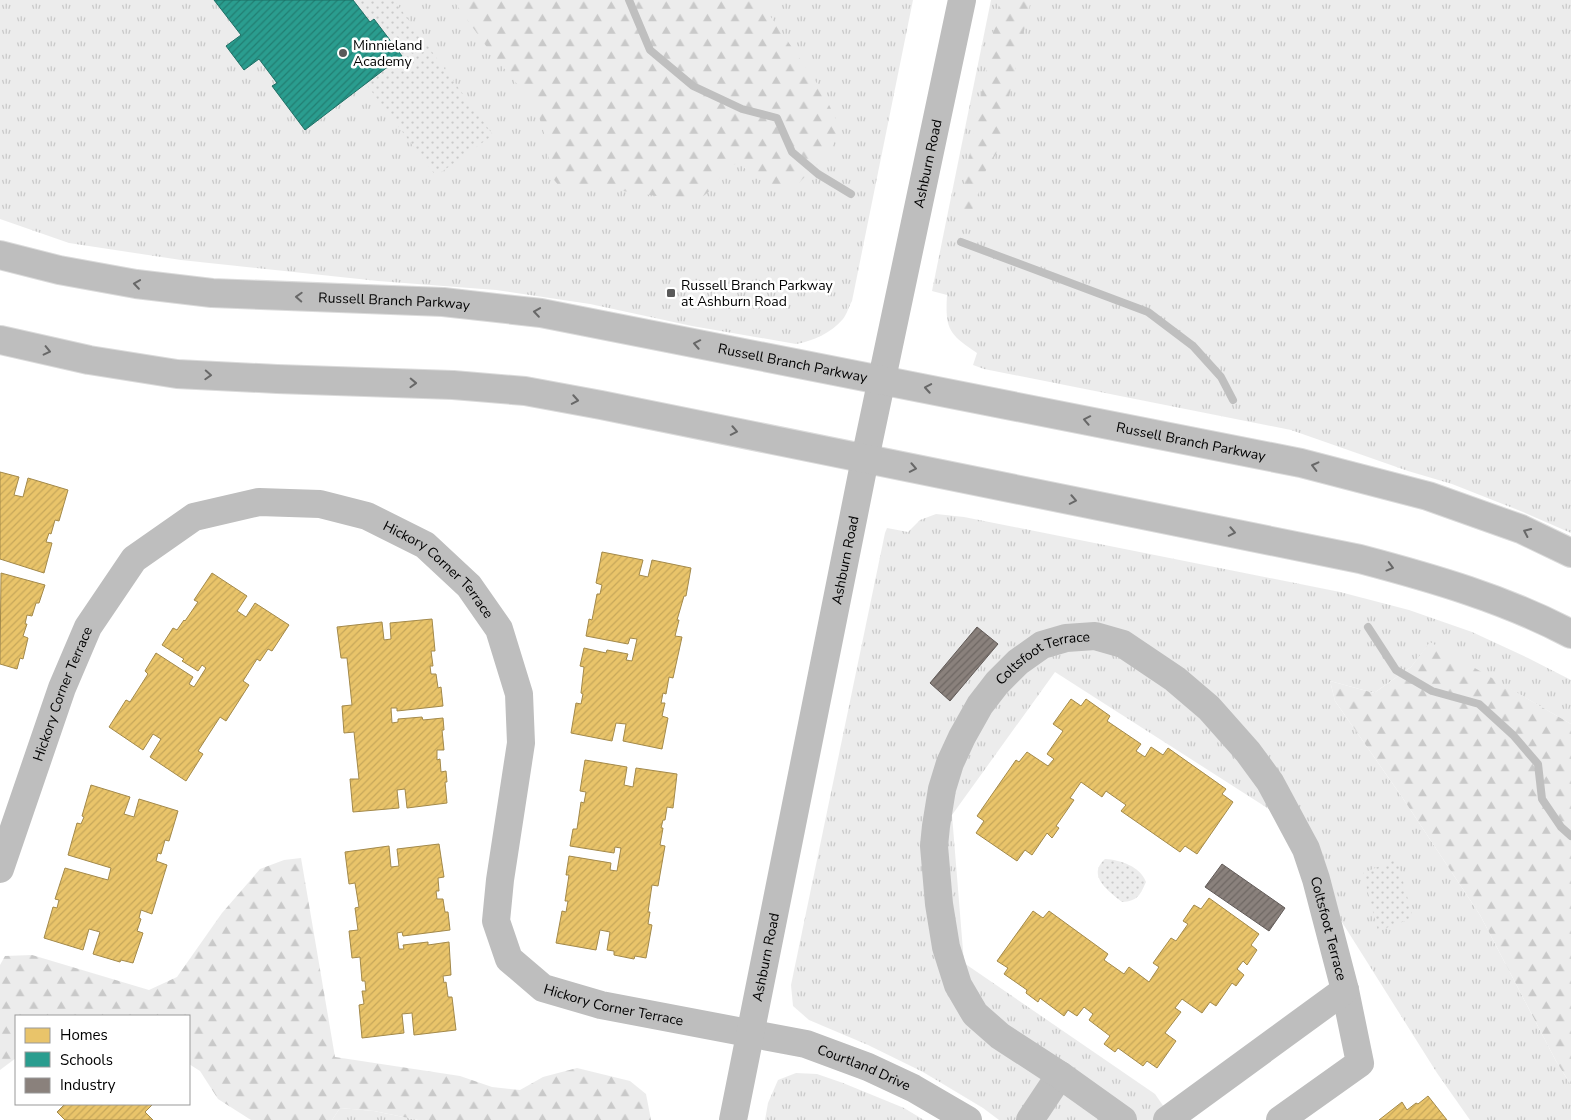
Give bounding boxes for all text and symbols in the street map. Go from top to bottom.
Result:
place label: Minnieland Academy [353,36,423,71]
marker: Minnieland Academy [337,47,349,59]
street label: Ashburn Road [909,118,947,210]
place label: Russell Branch Parkway at Ashburn Road [681,276,834,311]
one-way arrow [133,279,141,290]
marker: Russell Branch Parkway at Ashburn Road [665,287,677,299]
street label: Russell Branch Parkway [318,288,472,315]
one-way arrow [295,292,302,302]
one-way arrow [533,308,541,318]
one-way arrow [692,339,701,349]
street label: Russell Branch Parkway [716,339,870,387]
one-way arrow [43,345,52,356]
one-way arrow [204,370,212,381]
one-way arrow [410,378,418,388]
one-way arrow [923,384,932,394]
one-way arrow [570,395,579,405]
one-way arrow [1083,415,1091,426]
street label: Russell Branch Parkway [1115,418,1268,466]
one-way arrow [730,426,739,436]
one-way arrow [1310,461,1319,472]
one-way arrow [909,462,918,472]
one-way arrow [1068,494,1077,504]
street label: Ashburn Road [827,514,863,606]
street label: Hickory Corner Terrace [380,517,498,622]
one-way arrow [1227,526,1236,537]
one-way arrow [1523,528,1532,538]
one-way arrow [1386,561,1395,572]
street label: Hickory Corner Terrace [29,624,97,764]
street label: Coltsfoot Terrace [991,627,1091,689]
street label: Coltsfoot Terrace [1306,875,1351,983]
street label: Ashburn Road [748,911,784,1003]
street label: Hickory Corner Terrace [541,980,685,1030]
legend [15,1015,190,1105]
text: Homes [60,1025,108,1045]
street label: Courtland Drive [815,1040,914,1096]
text: Schools [60,1050,113,1070]
text: Industry [60,1075,116,1095]

